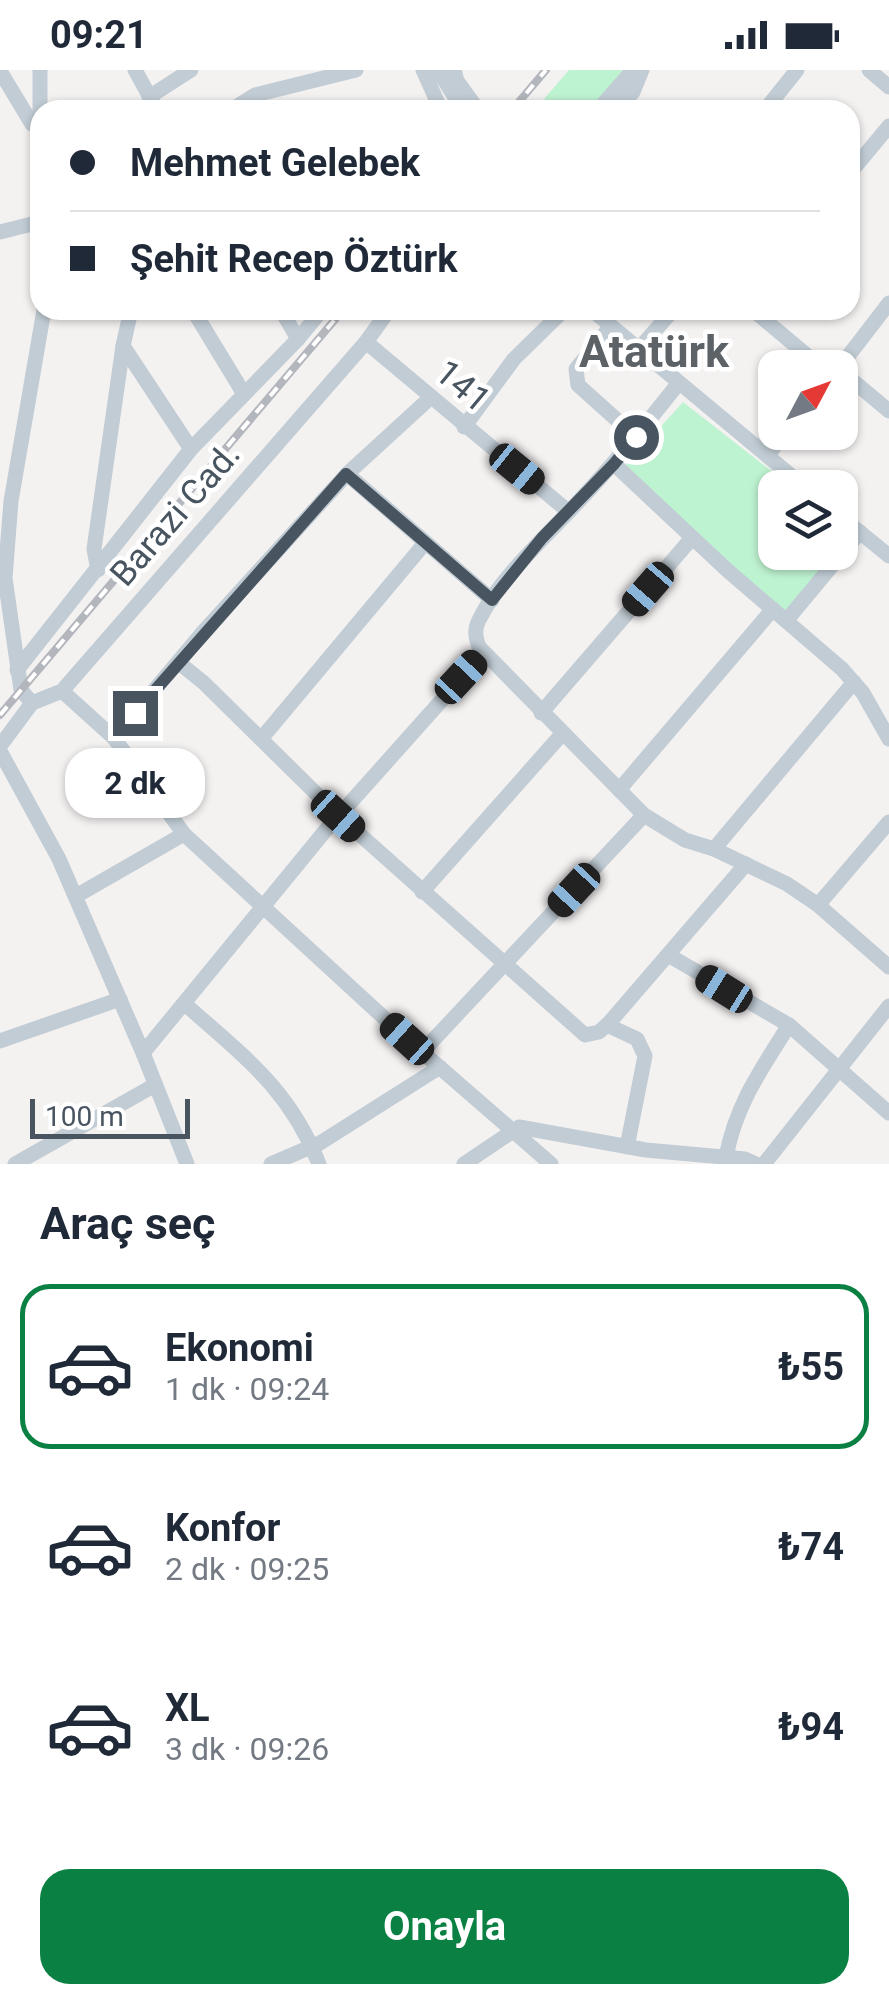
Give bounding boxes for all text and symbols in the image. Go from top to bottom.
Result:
text: 09:21 [50,13,148,57]
text: Mehmet Gelebek [130,141,420,185]
text: Şehit Recep Öztürk [130,237,457,281]
district label: Atatürk [579,325,730,378]
north arrow [758,350,858,450]
map controls [758,350,858,570]
street label: 141 [427,352,498,421]
route start [614,415,659,460]
street label: Barazi Cad. [102,434,249,594]
car [484,438,550,500]
button: layers [758,470,858,570]
car [617,557,679,621]
car [430,645,492,709]
route end [113,691,158,736]
callout: 2 dk [65,748,205,818]
text: 2 dk [104,764,166,802]
car [306,785,370,847]
car [543,858,605,922]
car [691,960,757,1018]
car [375,1008,439,1070]
scale bar [30,1094,190,1138]
text: 100 m [45,1100,124,1133]
text: Araç seç [40,1197,216,1250]
icon: car [45,1322,135,1412]
text: Ekonomi [165,1326,314,1370]
text: ₺55 [778,1345,844,1389]
text: 1 dk · 09:24 [165,1370,329,1408]
icon: car [45,1502,135,1592]
text: Konfor [165,1506,280,1550]
text: ₺74 [778,1525,844,1569]
text: 2 dk · 09:25 [165,1550,329,1588]
icon: car [45,1682,135,1772]
text: XL [165,1686,210,1730]
text: ₺94 [778,1705,844,1749]
text: 3 dk · 09:26 [165,1730,329,1768]
button: Onayla [40,1869,849,1984]

